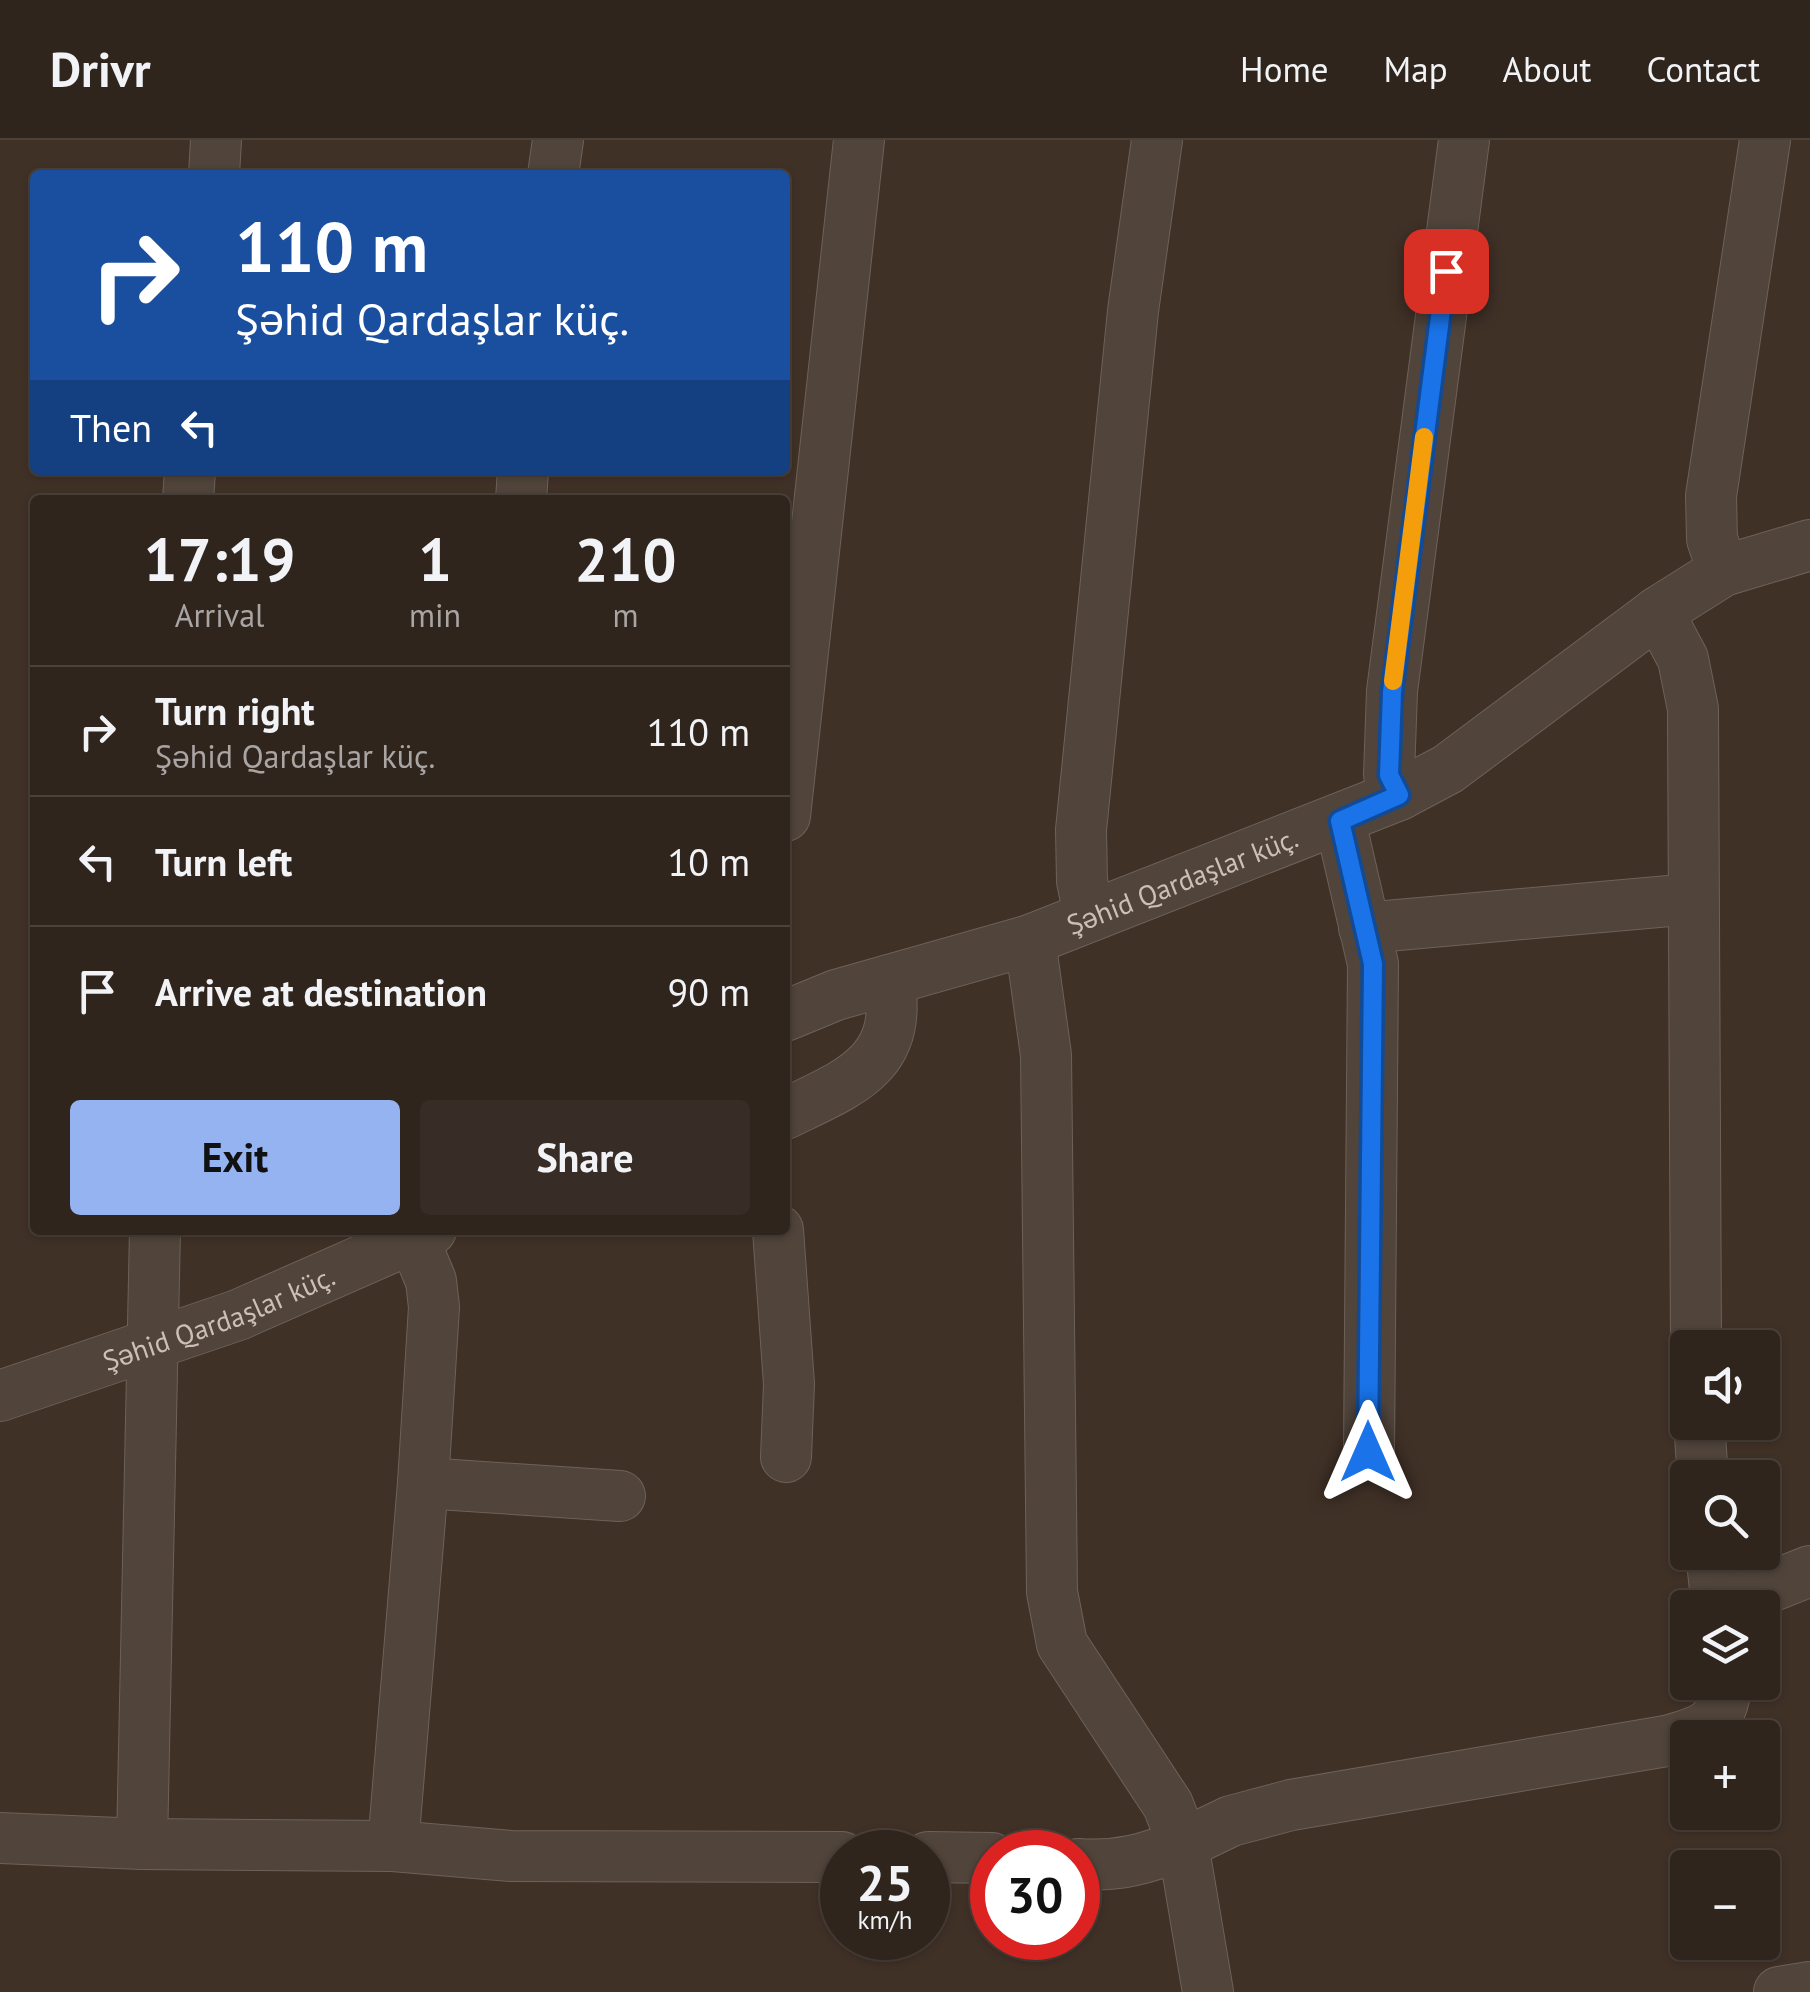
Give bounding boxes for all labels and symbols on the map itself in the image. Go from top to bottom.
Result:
pin [1404,229,1489,314]
street label: Şəhid Qardaşlar küç. [1061,818,1303,942]
street label: Şəhid Qardaşlar küç. [97,1256,340,1378]
position arrow [1316,1400,1420,1504]
speed limit sign: 30 [970,1830,1100,1960]

